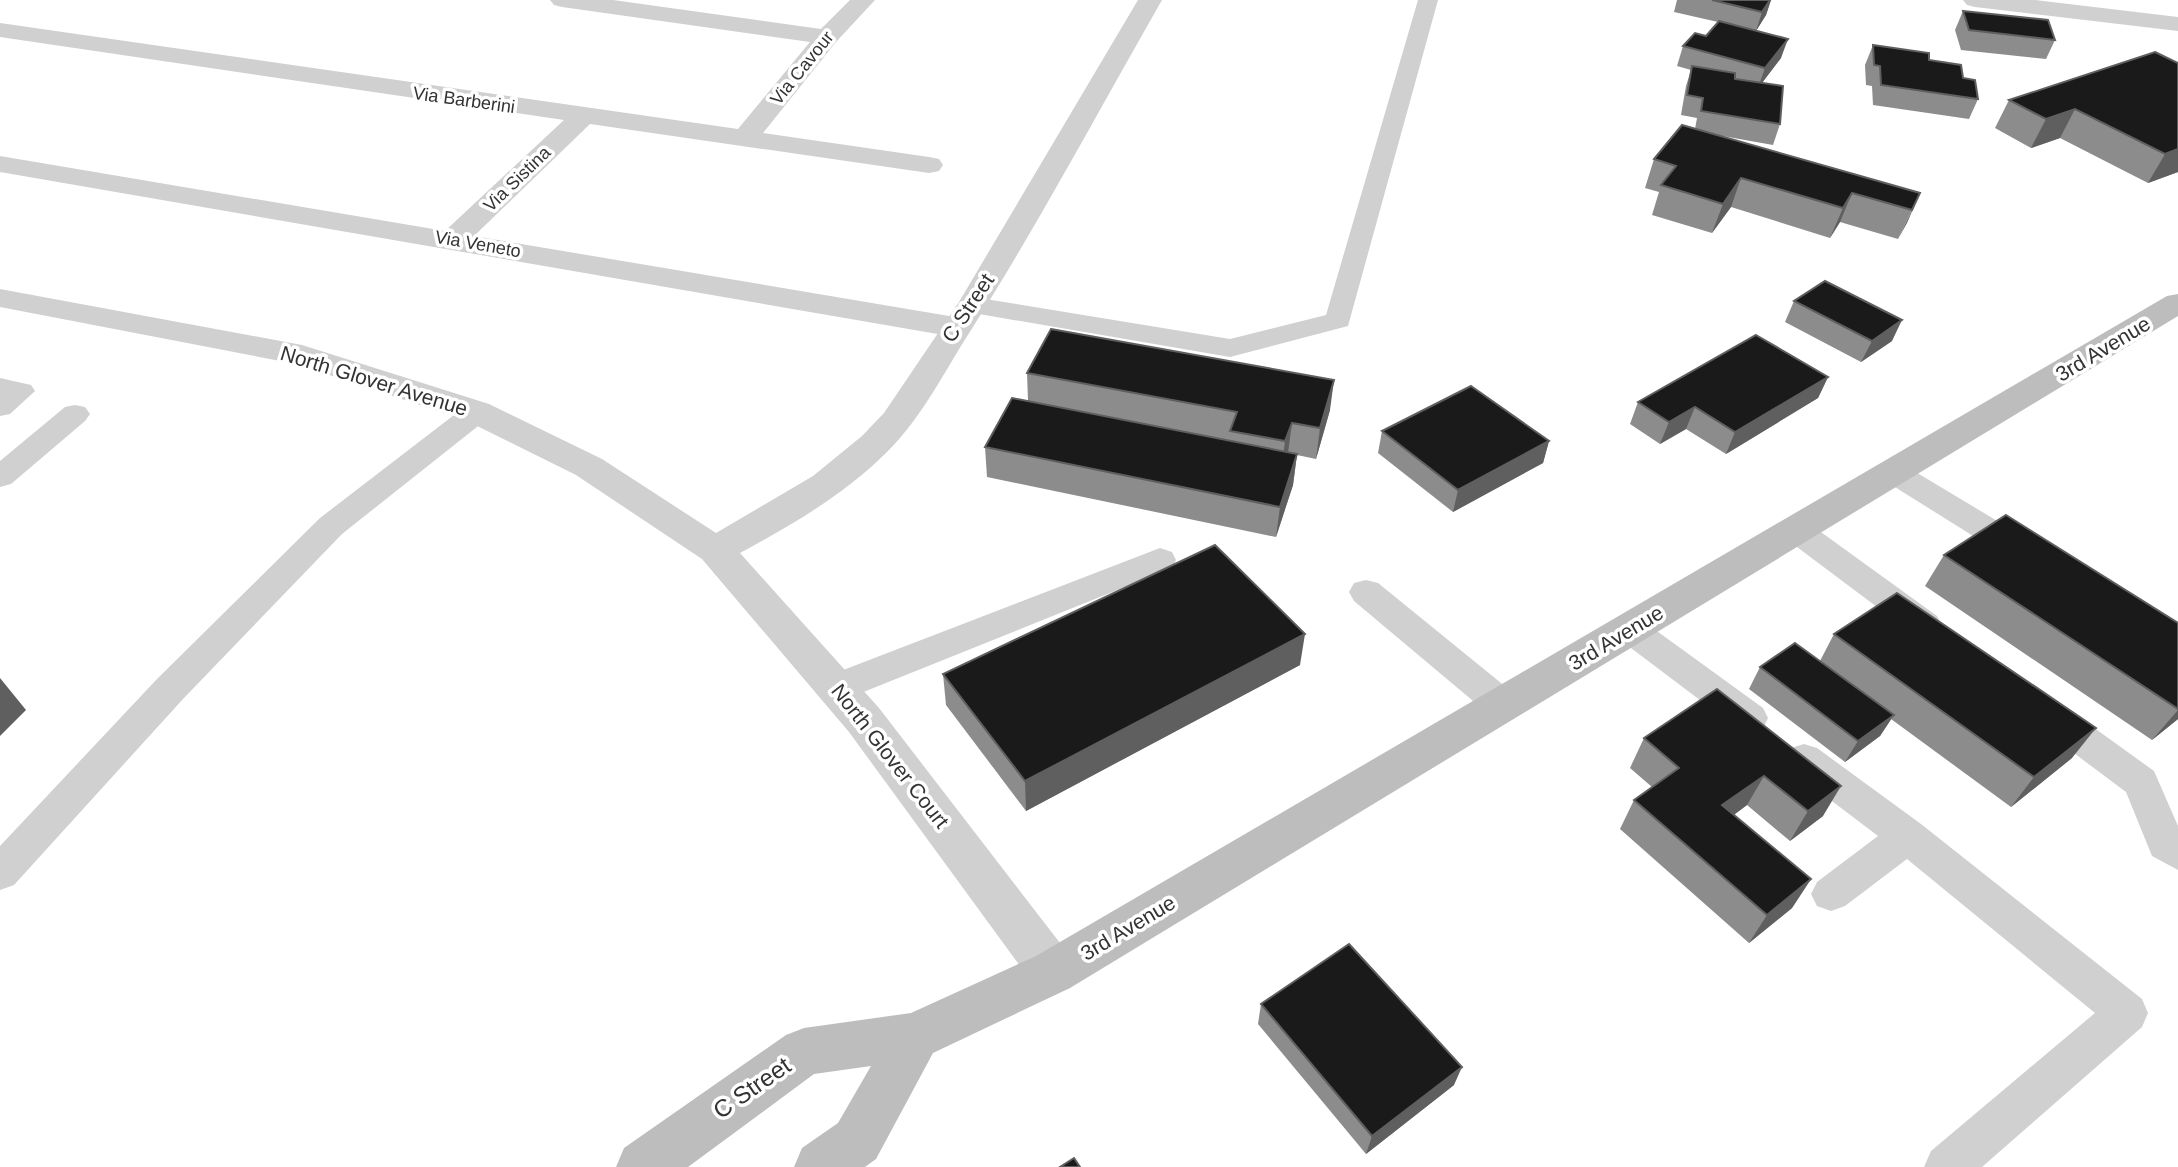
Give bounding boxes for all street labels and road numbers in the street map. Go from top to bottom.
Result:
street label: Via Cavour [766,27,838,109]
street label: Via Barberini [412,83,516,117]
street label: Via Sistina [480,142,555,216]
street label: Via Veneto [434,227,522,261]
street label: C Street [937,269,998,346]
street label: 3rd Avenue [2051,311,2154,386]
street label: North Glover Avenue [278,341,471,420]
street label: 3rd Avenue [1564,600,1667,675]
street label: North Glover Court [827,679,954,832]
street label: 3rd Avenue [1076,890,1179,965]
street label: C Street [708,1051,796,1124]

